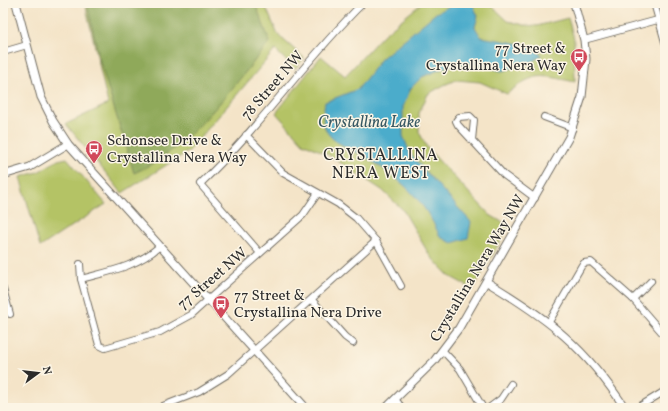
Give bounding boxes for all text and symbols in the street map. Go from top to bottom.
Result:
place label: 77 Street & Crystallina Nera Way [426,39,566,77]
street label: 78 Street NW [237,47,309,125]
bus stop icon: 77 Street & Crystallina Nera Way [569,47,589,72]
water label: Crystallina Lake [318,112,420,134]
place label: Schonsee Drive & Crystallina Nera Way [107,131,247,169]
bus stop icon: Schonsee Drive & Crystallina Nera Way [84,139,104,164]
district label: CRYSTALLINA NERA WEST [323,145,439,185]
street label: Crystallina Nera Way NW [426,191,531,346]
street label: 77 Street NW [174,243,252,315]
place label: 77 Street & Crystallina Nera Drive [234,286,382,324]
bus stop icon: 77 Street & Crystallina Nera Drive [211,294,231,319]
north arrow [18,353,58,393]
text: N [38,365,54,377]

